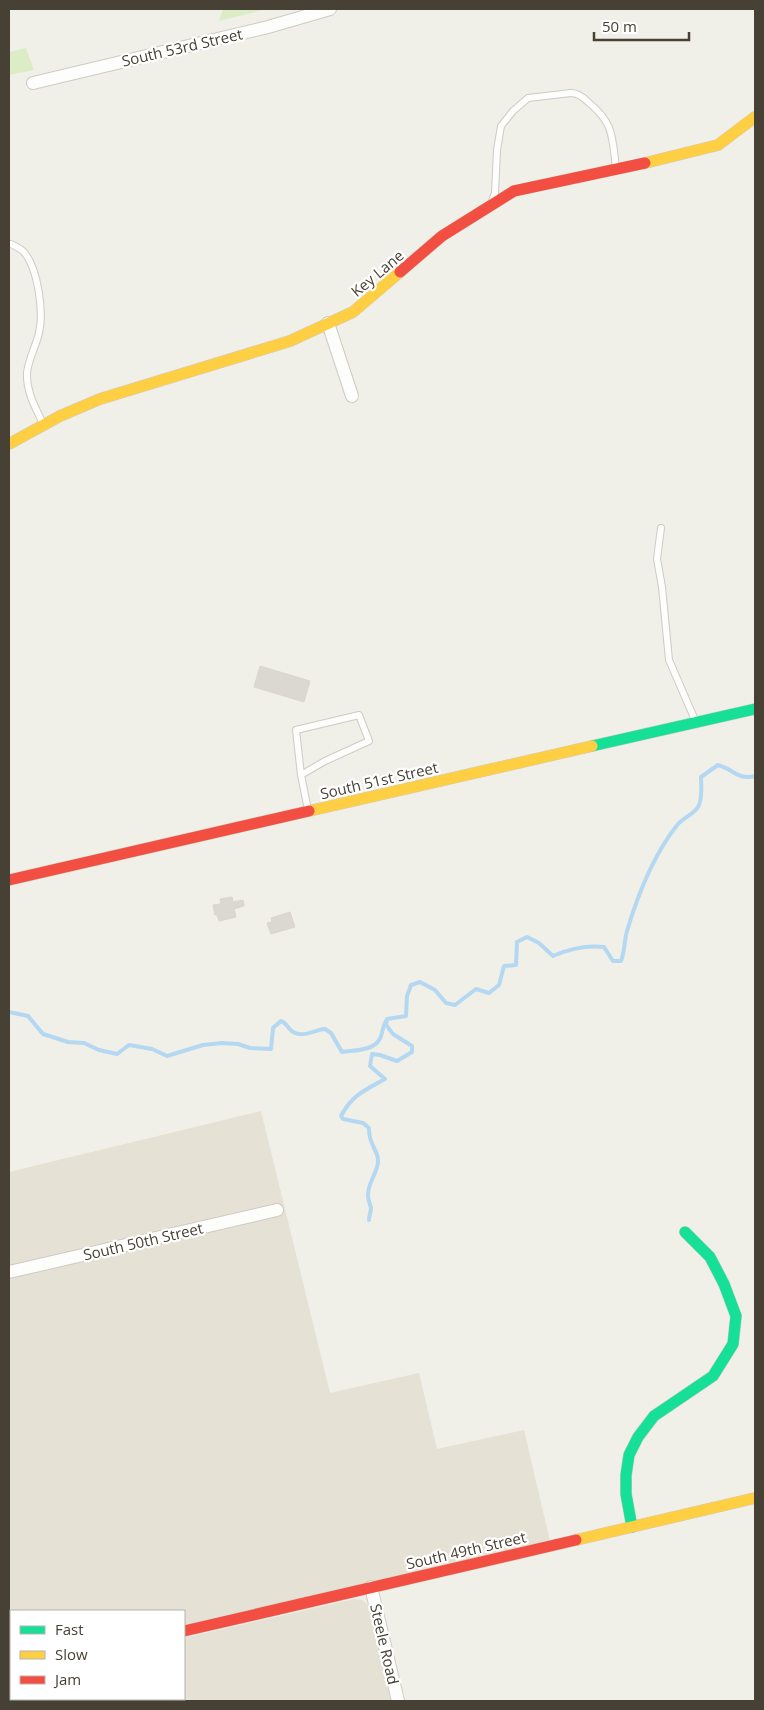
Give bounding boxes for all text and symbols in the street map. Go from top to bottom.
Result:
scale bar [594,10,689,42]
text: 50 m [602,16,637,36]
street label: South 53rd Street [120,23,244,71]
street label: Key Lane [347,245,407,301]
street label: South 51st Street [318,757,440,803]
street label: South 50th Street [81,1217,205,1265]
street label: South 49th Street [404,1526,528,1574]
street label: Steele Road [366,1602,404,1686]
legend [10,1610,185,1700]
text: Fast [55,1619,84,1639]
text: Slow [55,1644,88,1664]
text: Jam [53,1669,81,1689]

